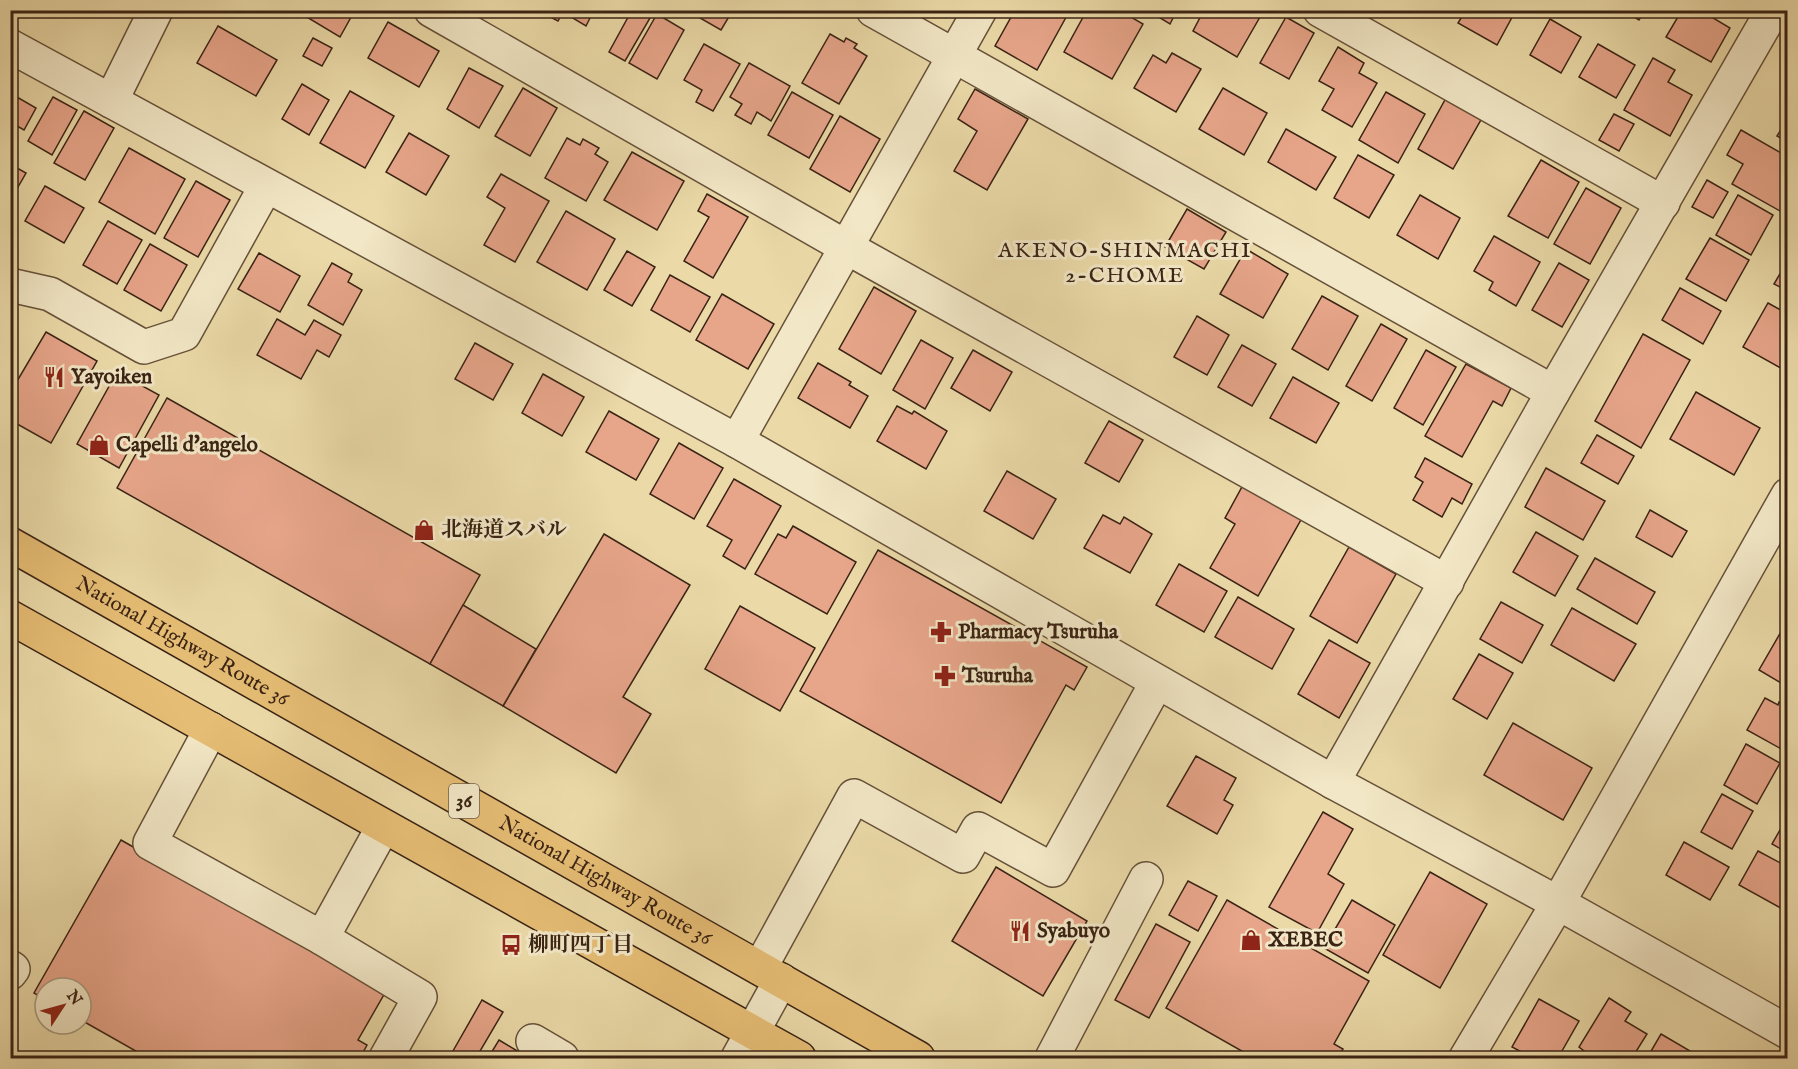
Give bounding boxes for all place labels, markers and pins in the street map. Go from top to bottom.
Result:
place label: Yayoiken [71,364,152,391]
restaurant icon: Yayoiken [42,365,66,389]
place label: Capelli d'angelo [116,432,258,459]
shop icon: Capelli d'angelo [87,433,111,457]
place label: 北海道スバル [441,517,567,544]
shop icon: 北海道スバル [412,518,436,542]
place label: Pharmacy Tsuruha [958,619,1119,646]
pharmacy icon: Pharmacy Tsuruha [929,620,953,644]
place label: Tsuruha [961,663,1034,690]
pharmacy icon: Tsuruha [933,664,957,688]
place label: Syabuyo [1037,918,1111,945]
restaurant icon: Syabuyo [1008,919,1032,943]
place label: XEBEC [1267,927,1343,954]
shop icon: XEBEC [1239,928,1263,952]
place label: 柳町四丁目 [528,932,633,959]
bus stop icon: 柳町四丁目 [499,933,523,957]

